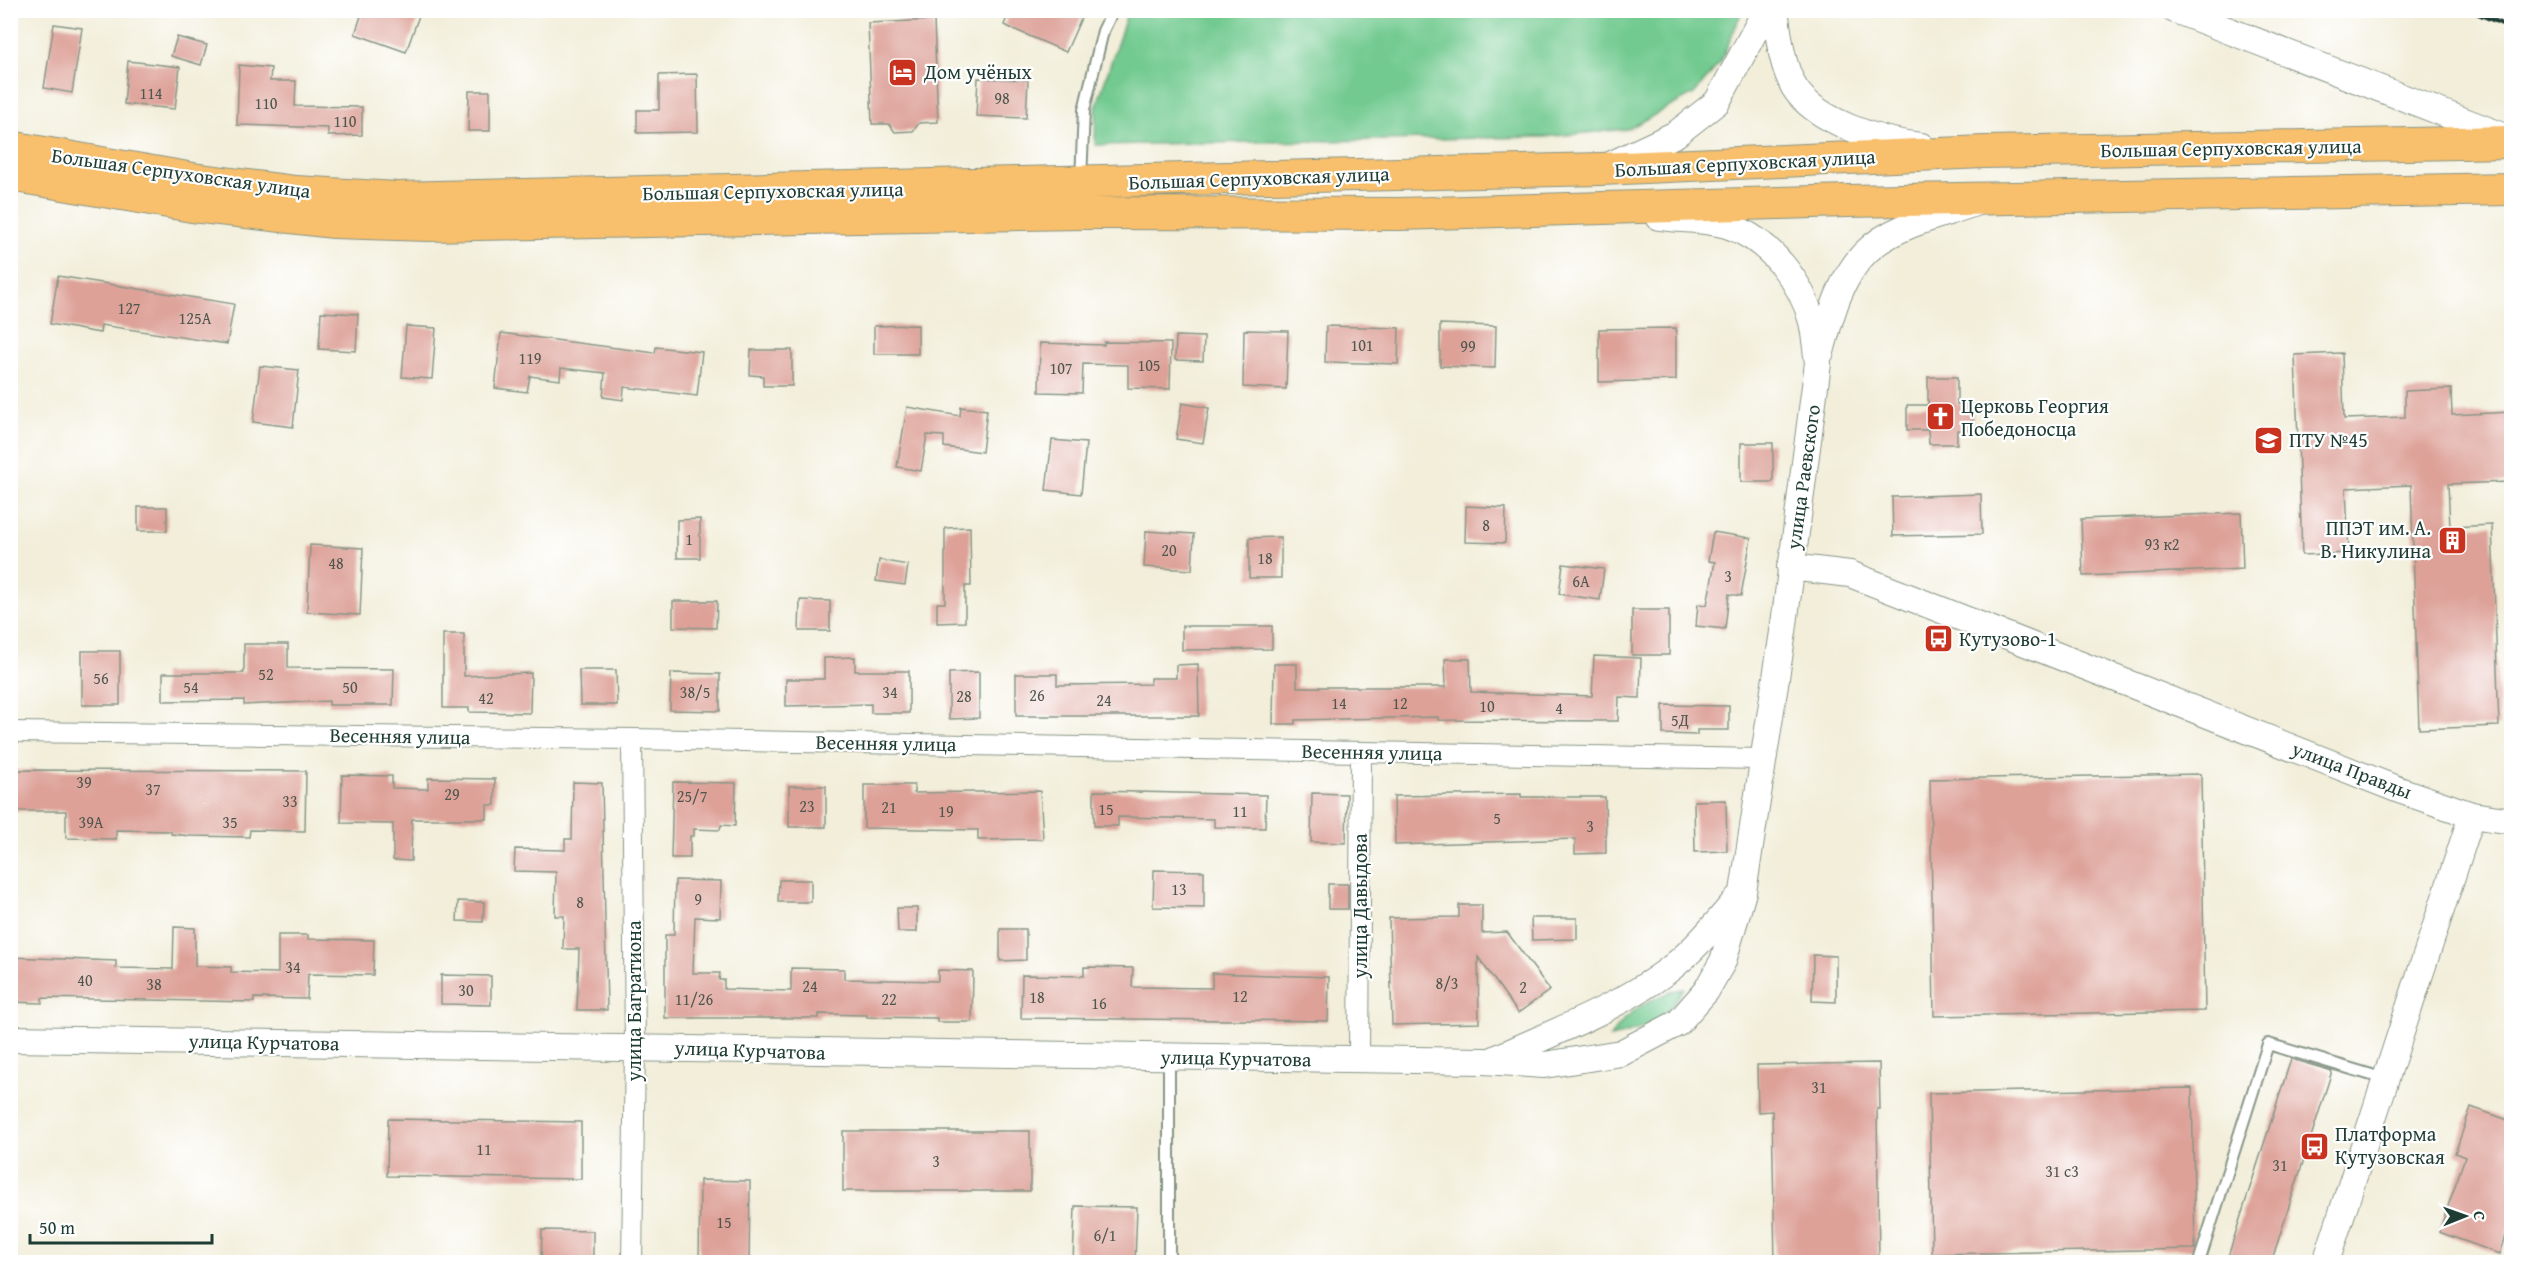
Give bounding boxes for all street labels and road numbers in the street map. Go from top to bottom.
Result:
street label: Большая Серпуховская улица [2100,131,2362,164]
street label: Большая Серпуховская улица [50,140,313,205]
street label: Большая Серпуховская улица [1614,141,1877,184]
street label: Большая Серпуховская улица [1128,158,1390,197]
street label: Большая Серпуховская улица [642,174,904,207]
street label: улица Раевского [1778,403,1827,552]
street label: Весенняя улица [329,720,471,751]
street label: Весенняя улица [815,727,957,758]
street label: улица Правды [2287,733,2416,806]
street label: Весенняя улица [1301,736,1443,767]
street label: улица Давыдова [1345,833,1374,979]
street label: улица Багратиона [619,920,648,1082]
street label: улица Курчатова [187,1026,340,1057]
street label: улица Курчатова [673,1032,826,1067]
street label: улица Курчатова [1159,1042,1312,1073]

